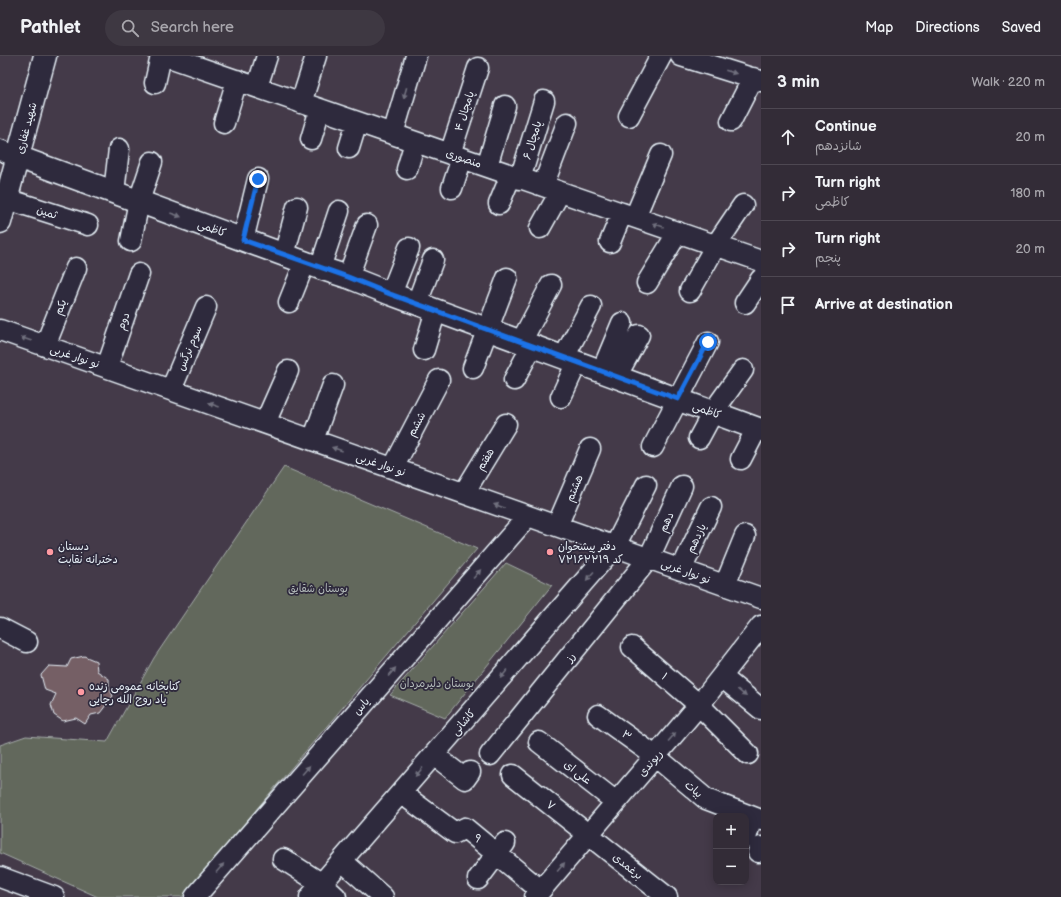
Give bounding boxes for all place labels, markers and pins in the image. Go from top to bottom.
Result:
place label: دبستان دخترانه نقابت [58,540,118,567]
place label: دفتر پیشخوان کد ۷۲۱۶۲۲۱۹ [558,540,623,566]
marker: دبستان دخترانه نقابت [45,547,55,557]
marker: دفتر پیشخوان کد ۷۲۱۶۲۲۱۹ [545,547,555,557]
place label: کتابخانه عمومی زنده یاد روح الله رجایی [89,680,180,707]
marker: کتابخانه عمومی زنده یاد روح الله رجایی [76,687,86,697]

